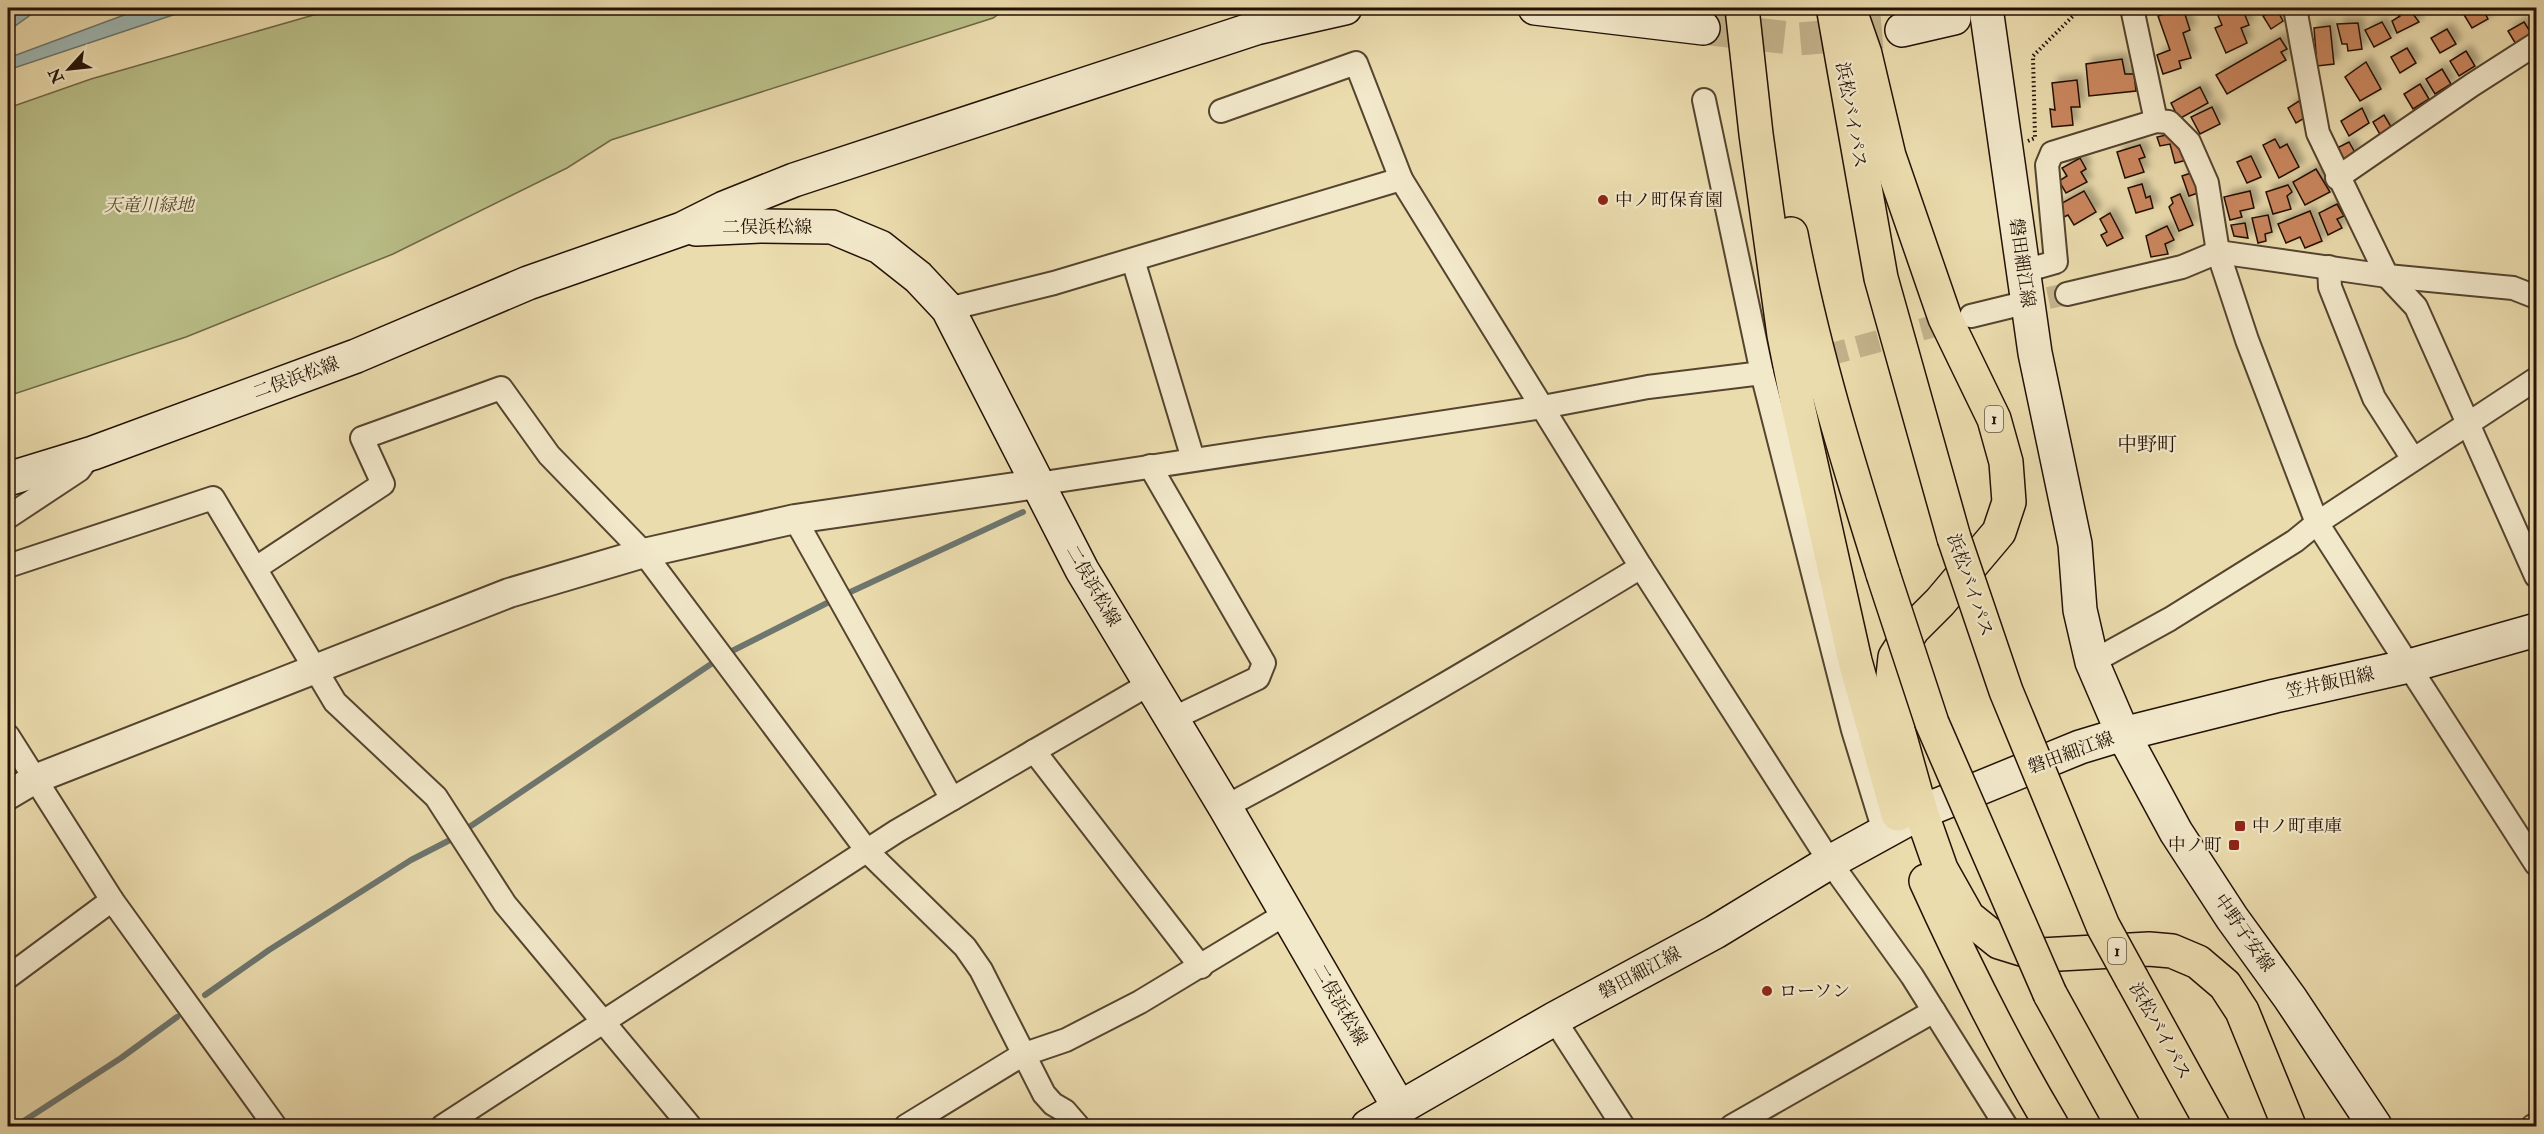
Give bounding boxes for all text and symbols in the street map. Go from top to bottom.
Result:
north arrow [39,39,99,99]
street label: 浜松バイパス [1830,60,1872,170]
text: N [44,64,69,87]
place label: 中ノ町保育園 [1615,189,1723,212]
marker: 中ノ町保育園 [1596,193,1610,207]
park label: 天竜川緑地 [104,194,196,217]
street label: 二俣浜松線 [722,216,812,239]
street label: 磐田細江線 [2004,217,2040,309]
street label: 二俣浜松線 [250,352,342,404]
road number: 1 [1985,406,2003,432]
district label: 中野町 [2117,432,2177,457]
street label: 浜松バイパス [1942,530,1998,640]
street label: 二俣浜松線 [1061,541,1125,631]
street label: 笠井飯田線 [2284,662,2376,704]
street label: 磐田細江線 [2025,727,2117,779]
place label: 中ノ町車庫 [2252,815,2342,838]
marker: 中ノ町車庫 [2233,819,2247,833]
place label: 中ノ町 [2168,834,2222,857]
marker: 中ノ町 [2227,838,2241,852]
street label: 中野子安線 [2209,890,2279,976]
road number: 1 [2108,938,2126,964]
street label: 磐田細江線 [1595,942,1685,1004]
street label: 二俣浜松線 [1308,960,1372,1050]
street label: 浜松バイパス [2124,978,2196,1084]
place label: ローソン [1779,980,1850,1003]
marker: ローソン [1760,984,1774,998]

